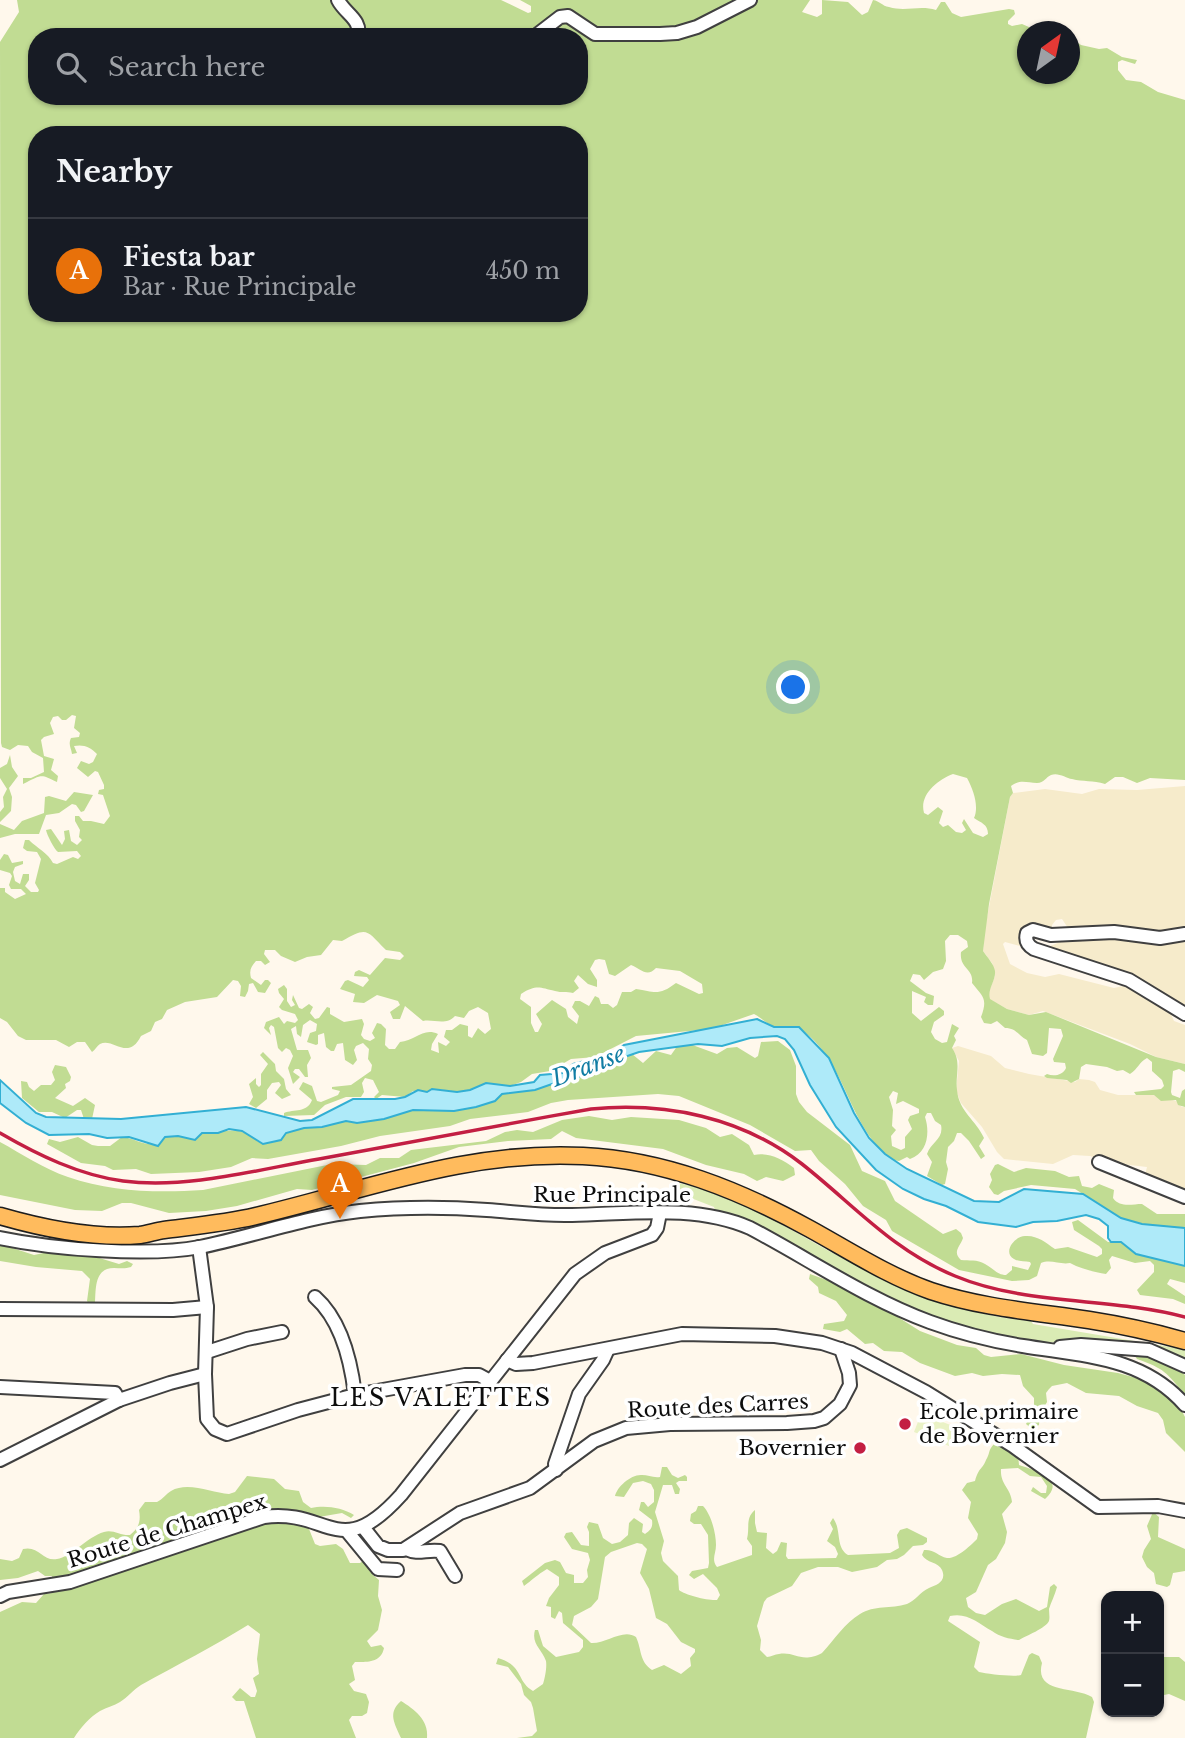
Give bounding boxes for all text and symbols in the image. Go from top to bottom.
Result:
north arrow [1017,21,1080,84]
search box [28,28,588,105]
icon: search [52,48,90,86]
text: Search here [108,51,265,83]
text: Nearby [56,153,172,190]
text: Fiesta bar [123,241,255,273]
text: A [70,257,88,285]
text: 450 m [486,257,560,285]
text: Bar · Rue Principale [123,273,356,301]
your location [776,670,810,704]
water label: Dranse [546,1039,629,1093]
pin: A [317,1161,363,1219]
street label: Rue Principale [533,1182,691,1208]
district label: LES VALETTES [330,1383,552,1412]
street label: Route des Carres [627,1388,809,1424]
place label: Ecole primaire de Bovernier [919,1399,1079,1449]
marker: Ecole primaire de Bovernier [897,1416,913,1432]
place label: Bovernier [739,1435,846,1461]
marker: Bovernier [852,1440,868,1456]
street label: Route de Champex [64,1488,270,1574]
map controls [1101,1591,1164,1717]
button: + [1101,1591,1164,1654]
button: − [1101,1654,1164,1717]

